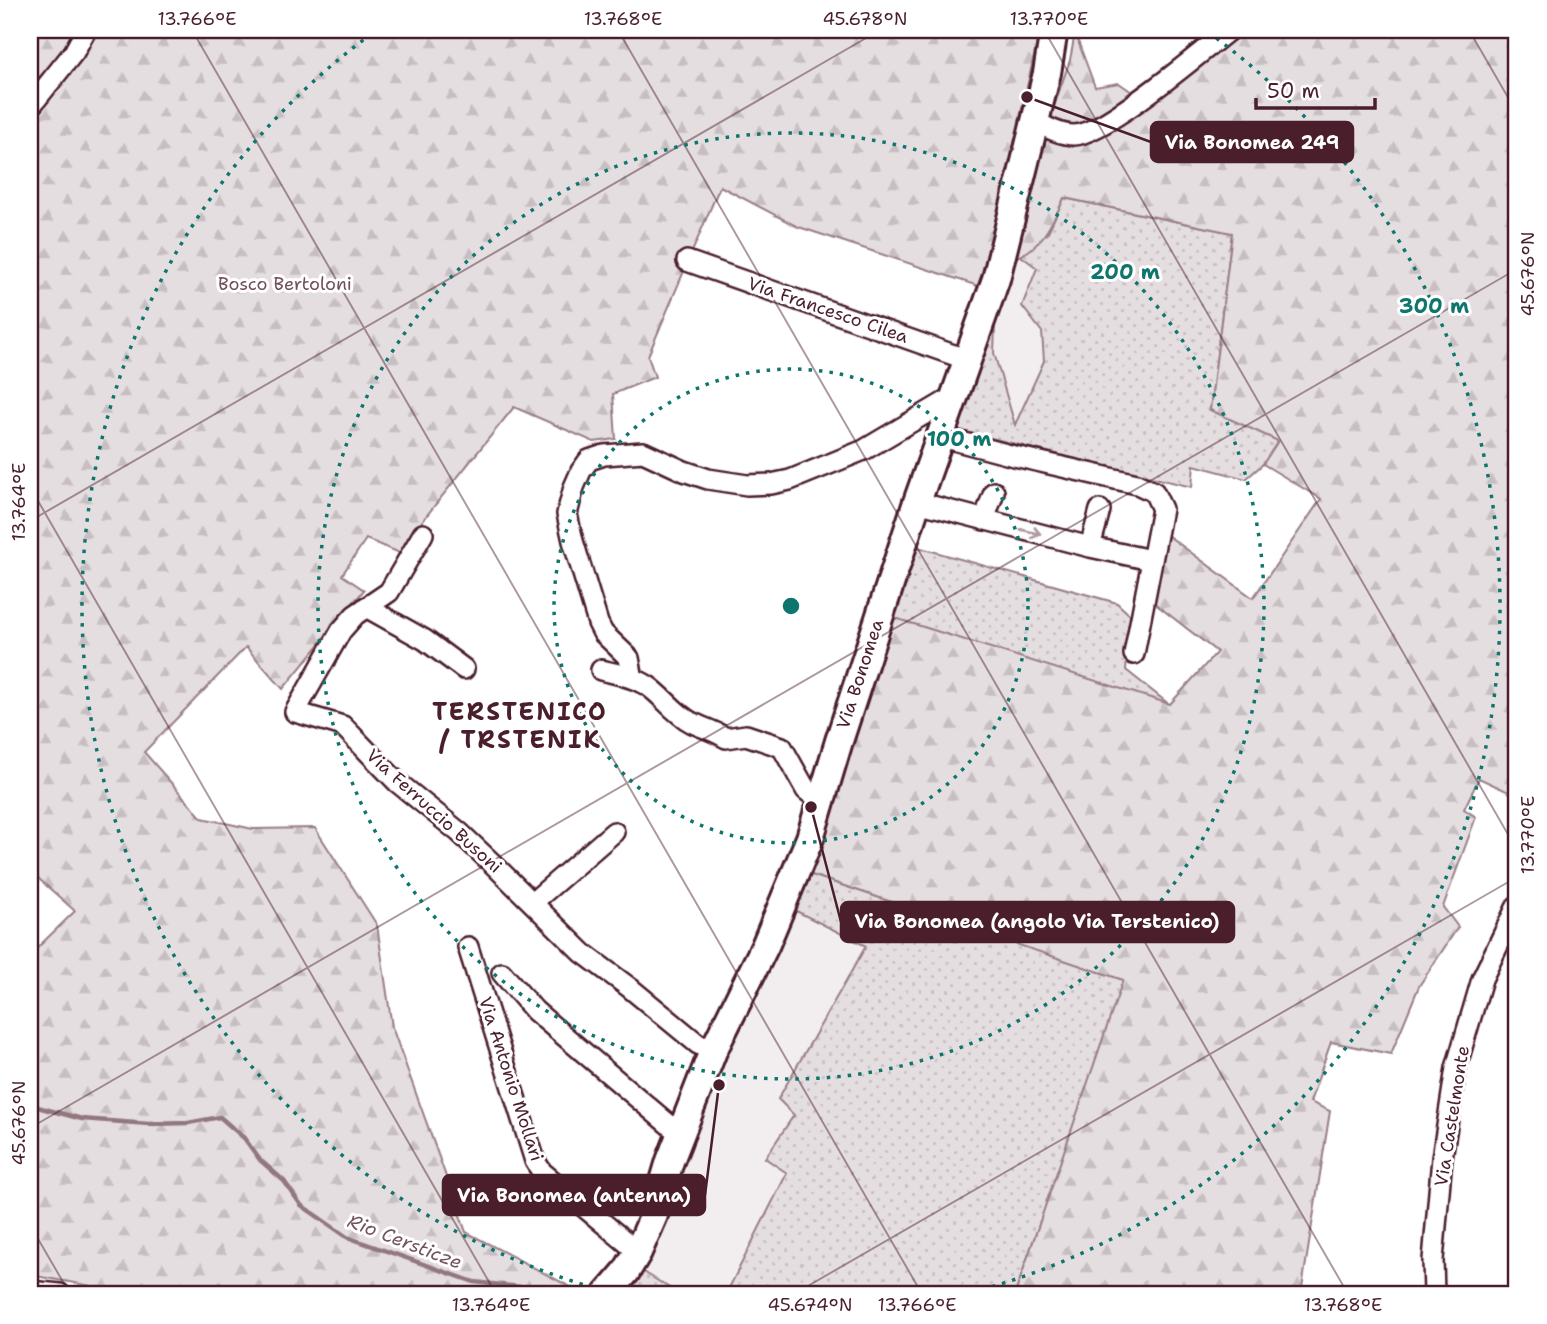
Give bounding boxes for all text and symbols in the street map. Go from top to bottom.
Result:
text: 13.766°E [158,7,236,31]
text: 13.768°E [584,7,662,31]
text: 45.678°N [823,7,907,31]
text: 13.770°E [1010,7,1088,31]
scale bar [1256,66,1376,110]
text: 50 m [1267,77,1320,105]
callout: Via Bonomea 249 [1151,122,1353,162]
text: Via Bonomea 249 [1165,130,1339,155]
text: 45.676°N [1516,232,1540,316]
text: 200 m [1090,258,1160,286]
street label: Via Francesco Cilea [744,271,912,349]
park label: Bosco Bertoloni [218,272,352,296]
text: 300 m [1399,292,1469,320]
text: 100 m [927,425,991,453]
text: 13.764°E [7,463,31,541]
one-way arrow [1019,526,1042,539]
centre of rings [779,594,803,618]
street label: Via Bonomea [831,616,889,732]
district label: TERSTENICO / TRSTENIK [432,696,608,756]
street label: Via Ferruccio Busoni [361,744,507,878]
text: 13.770°E [1516,796,1540,874]
callout: Via Bonomea (angolo Via Terstenico) [841,902,1234,942]
text: Via Bonomea (angolo Via Terstenico) [855,909,1219,934]
street label: Via Antonio Mollari [473,994,549,1164]
street label: Via Castelmonte [1429,1044,1475,1188]
text: 45.676°N [7,1081,31,1165]
callout: Via Bonomea (antenna) [443,1175,705,1215]
text: Via Bonomea (antenna) [457,1183,691,1208]
water label: Rio Cersticze [344,1208,466,1275]
text: 13.764°E [452,1293,530,1317]
text: 45.674°N [768,1293,852,1317]
text: 13.766°E [878,1293,956,1317]
text: 13.768°E [1304,1293,1382,1317]

